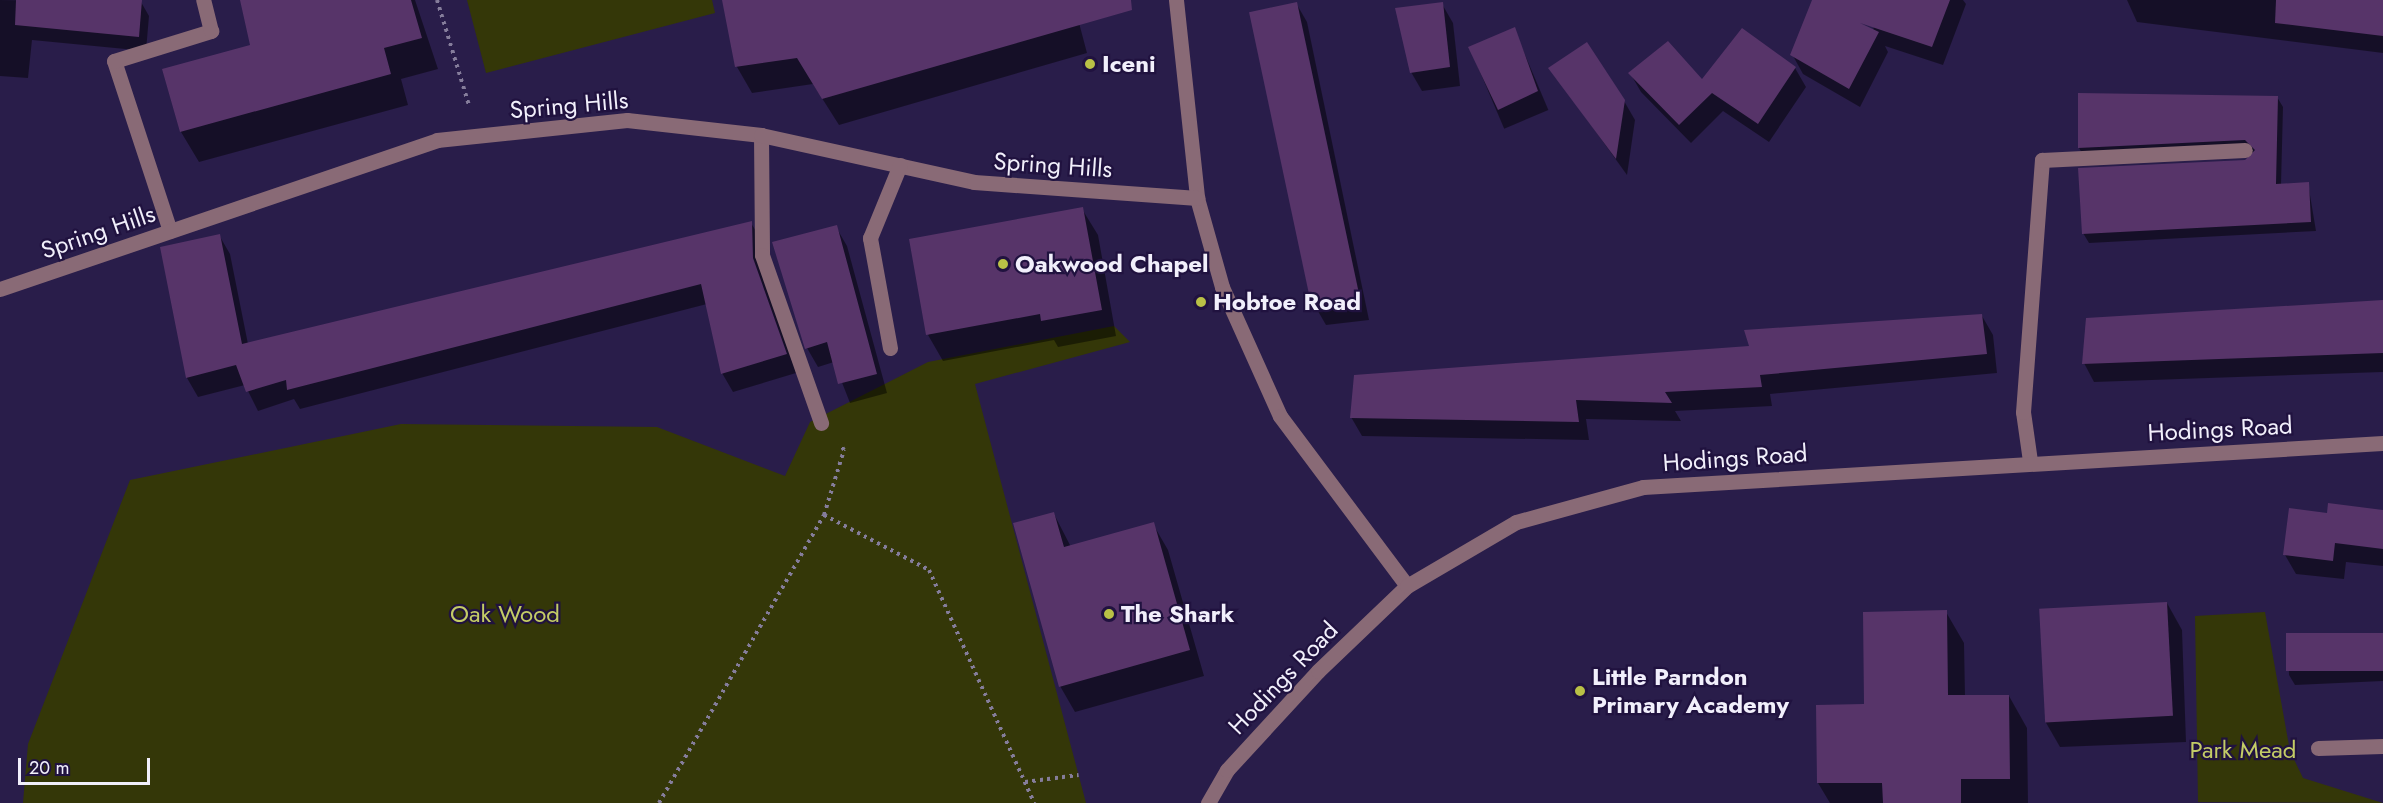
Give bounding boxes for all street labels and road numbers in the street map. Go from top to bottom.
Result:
street label: Spring Hills [509,85,629,125]
street label: Spring Hills [993,146,1113,184]
street label: Spring Hills [37,199,159,265]
street label: Hodings Road [2147,411,2293,447]
street label: Hodings Road [1662,439,1808,477]
street label: Hodings Road [1222,616,1344,740]

